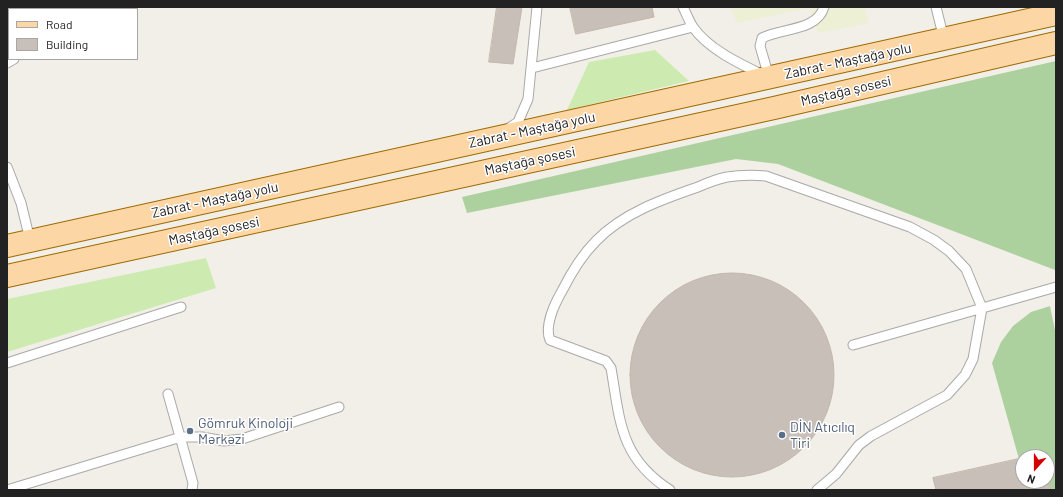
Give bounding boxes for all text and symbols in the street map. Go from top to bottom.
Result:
legend [8,8,138,60]
text: Road [46,17,73,31]
text: Building [46,37,88,51]
street label: Zabrat - Maştağa yolu [783,39,913,83]
street label: Maştağa şosesi [799,72,893,110]
street label: Zabrat - Maştağa yolu [467,108,597,152]
street label: Maştağa şosesi [483,143,577,179]
street label: Zabrat - Maştağa yolu [150,178,280,222]
street label: Maştağa şosesi [167,213,261,249]
place label: Gömruk Kinoloji Mərkəzi [198,415,293,448]
place label: DİN Atıcılıq Tiri [790,419,855,452]
marker: Gömruk Kinoloji Mərkəzi [185,426,195,436]
marker: DİN Atıcılıq Tiri [777,430,787,440]
north arrow [1015,449,1055,489]
text: N [1025,472,1037,487]

